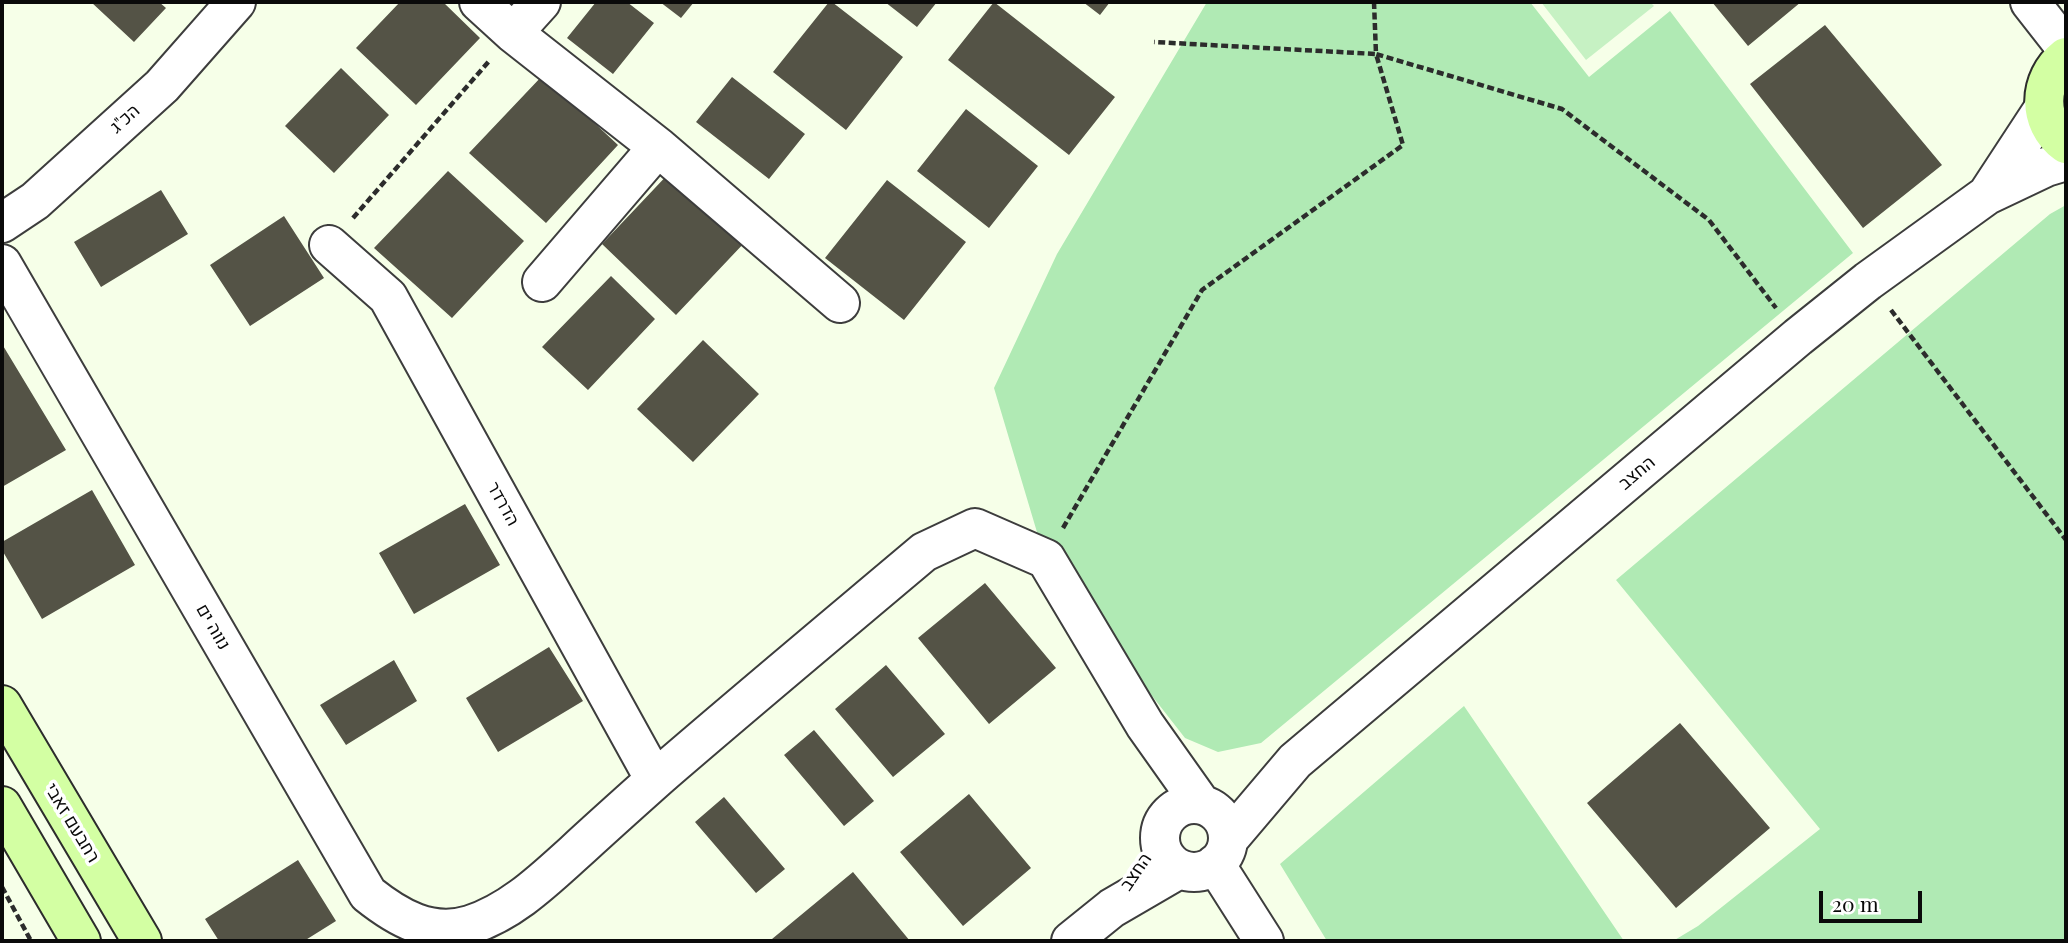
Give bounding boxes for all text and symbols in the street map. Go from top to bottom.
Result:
street label: הכ"ג [106,100,144,138]
street label: החצב [1614,452,1660,494]
street label: הדרדר [482,478,524,530]
street label: נווה ים [191,600,235,654]
street label: רחבעם זאבי [40,780,104,866]
street label: החצב [1116,849,1156,895]
scale bar [1823,876,1926,920]
text: 20 m [1832,889,1879,917]

